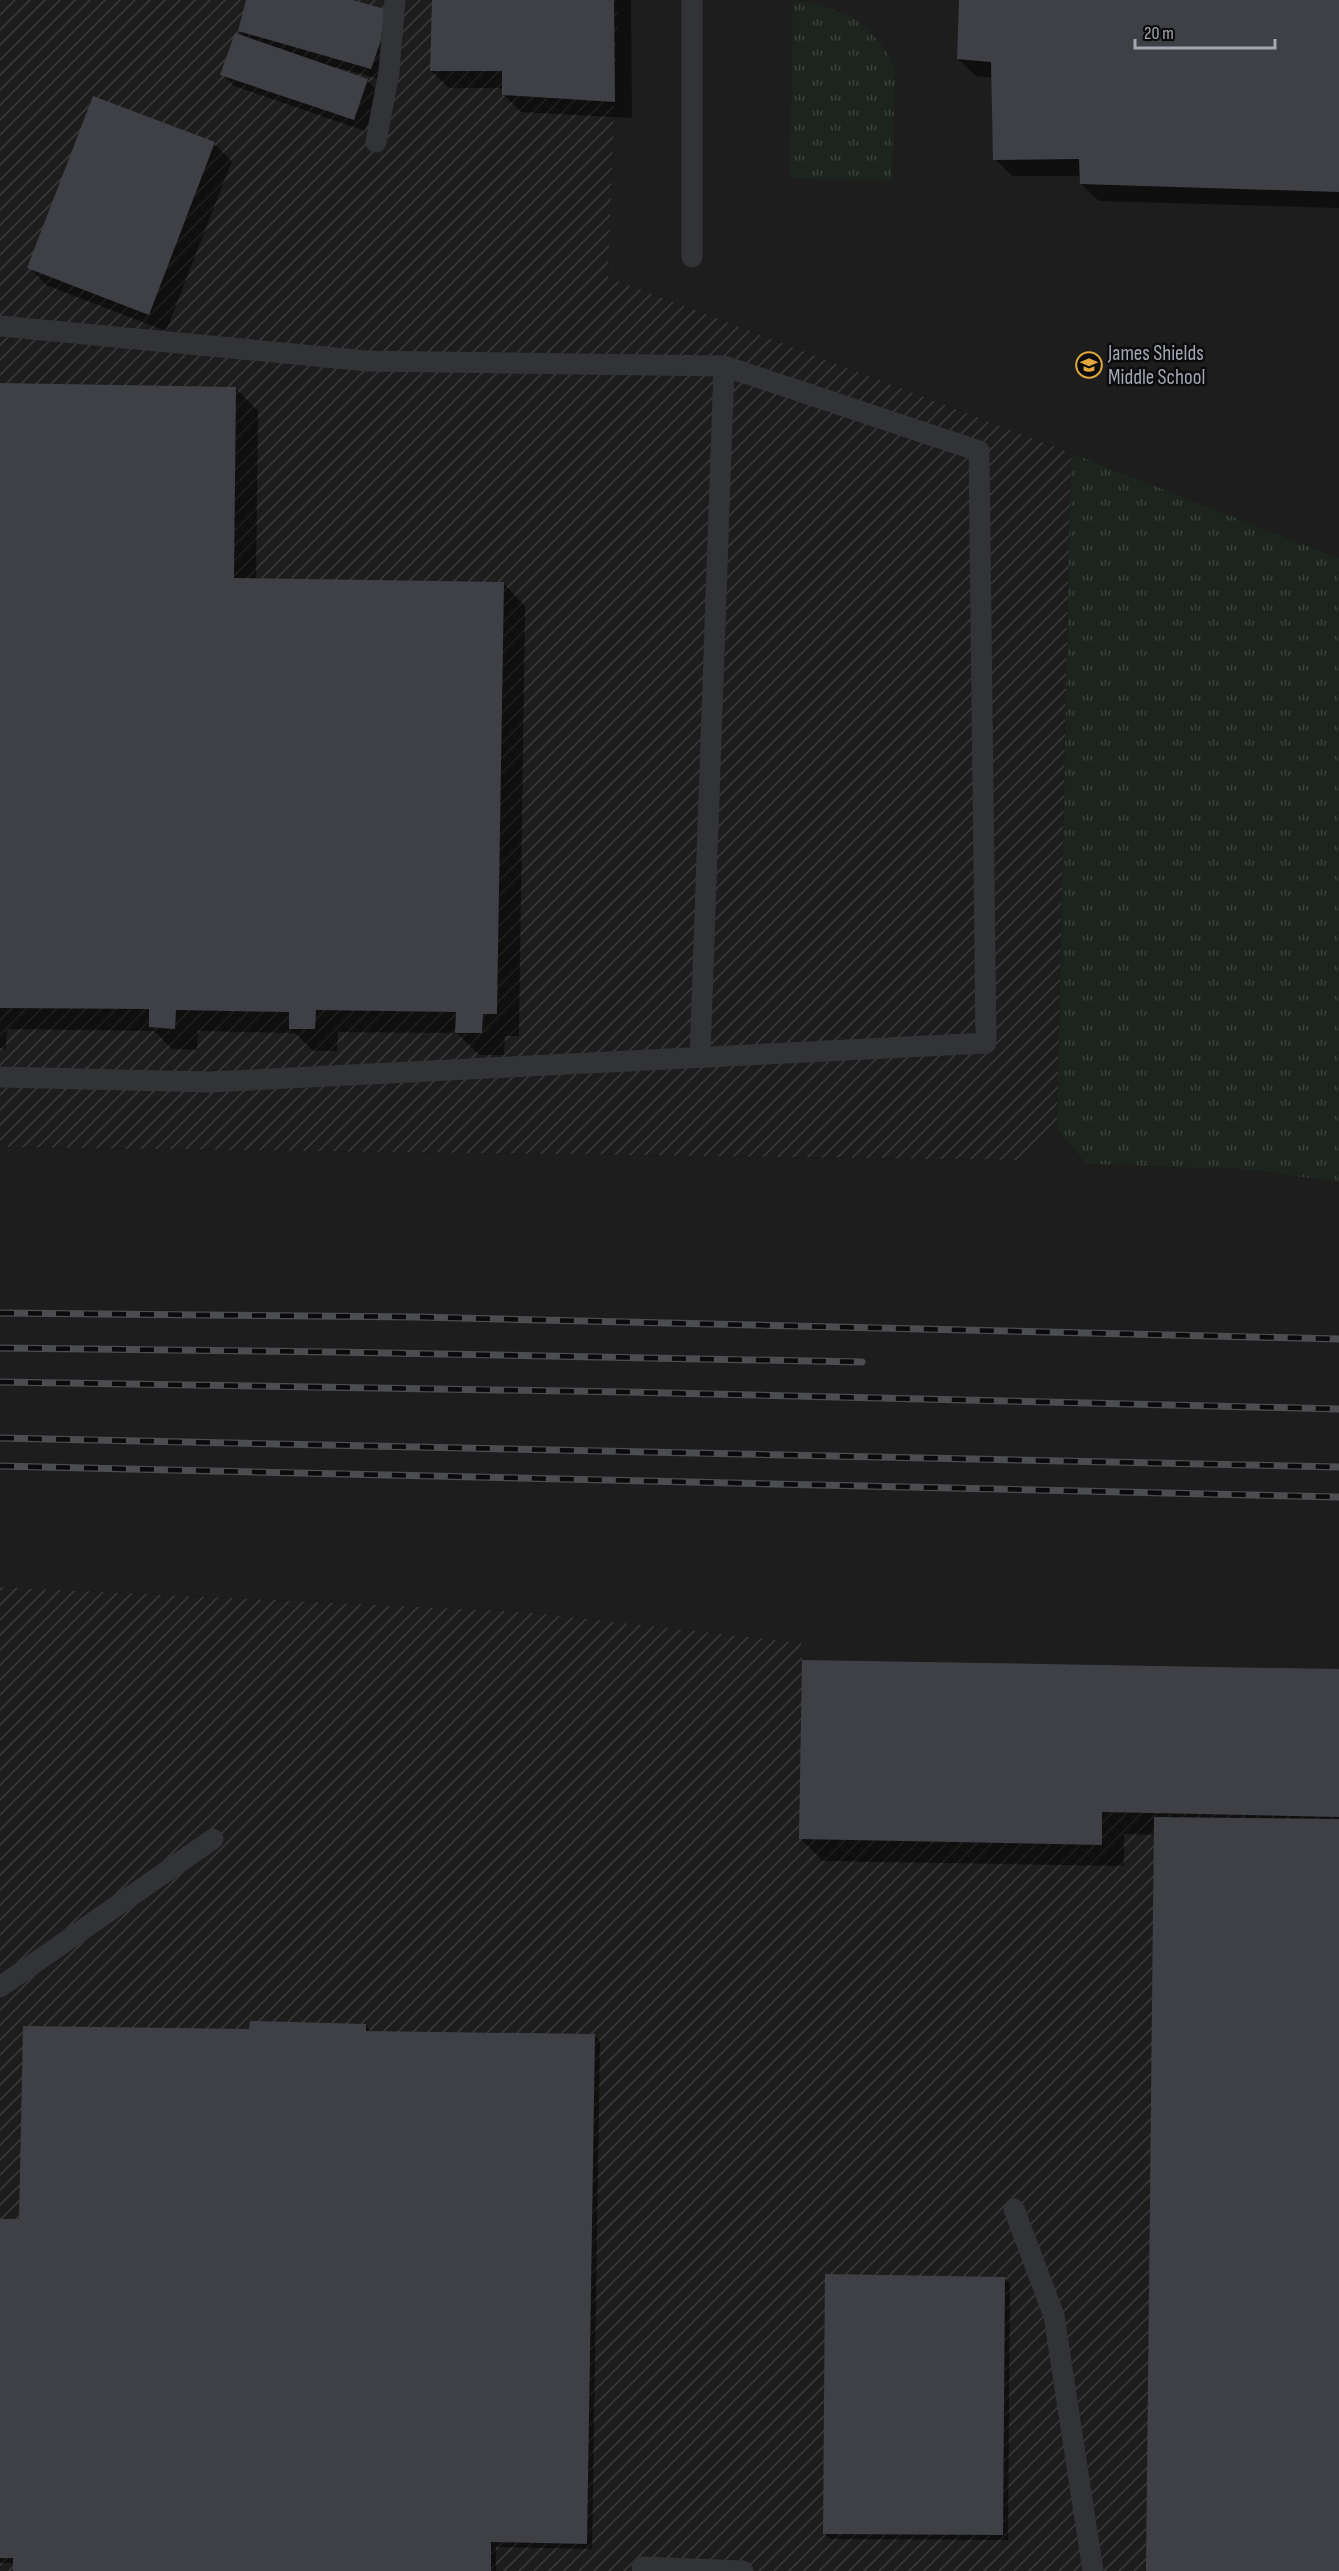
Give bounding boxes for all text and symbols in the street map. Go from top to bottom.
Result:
scale bar [1135,12,1274,50]
text: 20 m [1144,23,1174,44]
place label: James Shields Middle School [1107,341,1205,390]
school or university icon: James Shields Middle School [1074,350,1104,380]

